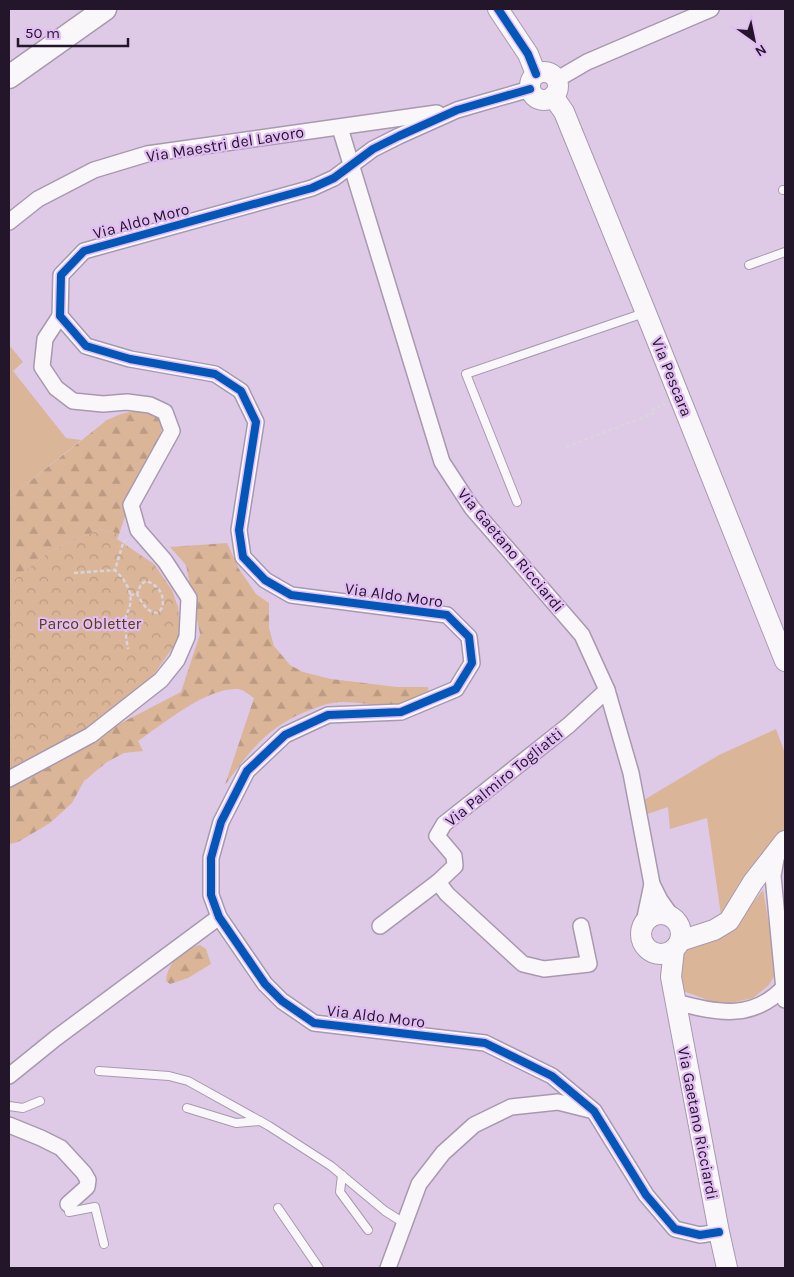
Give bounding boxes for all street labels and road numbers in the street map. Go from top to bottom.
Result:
street label: Via Maestri del Lavoro [145,122,305,166]
street label: Via Aldo Moro [91,199,191,243]
street label: Via Pescara [648,335,696,419]
street label: Via Gaetano Ricciardi [454,484,568,616]
street label: Via Aldo Moro [344,579,444,611]
street label: Via Palmiro Togliatti [441,724,567,830]
street label: Via Aldo Moro [326,1001,426,1031]
street label: Via Gaetano Ricciardi [674,1045,722,1201]

